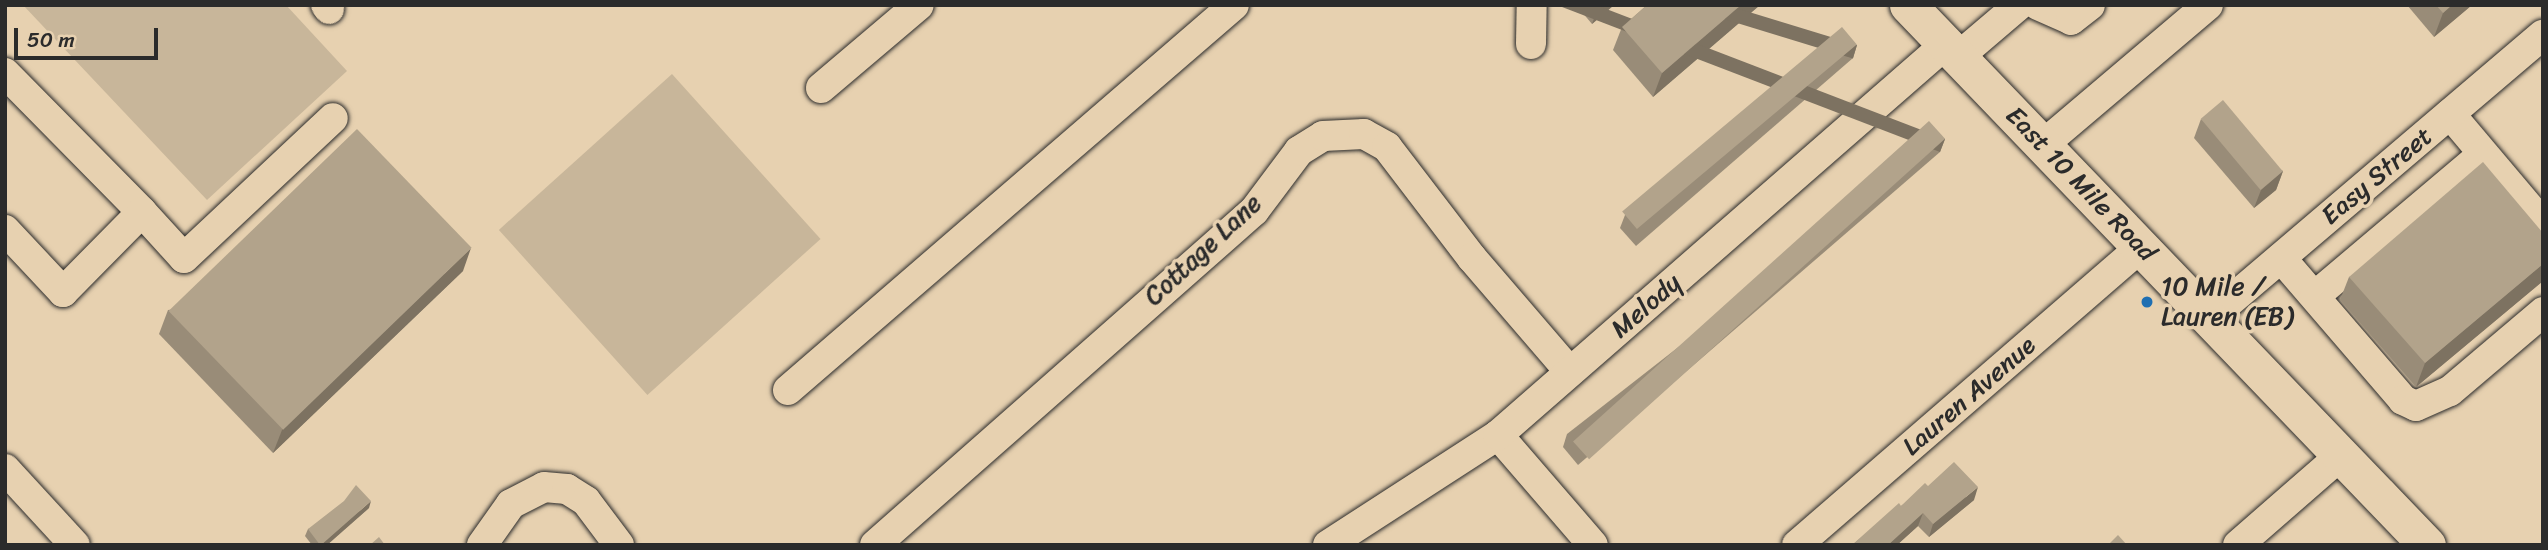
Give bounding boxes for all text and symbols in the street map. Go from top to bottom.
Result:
scale bar [18,14,161,58]
text: 50 m [27,21,75,59]
street label: East 10 Mile Road [1999,100,2163,268]
street label: Easy Street [2315,121,2439,231]
street label: Cottage Lane [1138,188,1268,312]
street label: Melody [1605,267,1687,345]
place label: 10 Mile / Lauren (EB) [2161,271,2293,332]
marker: 10 Mile / Lauren (EB) [2139,294,2155,310]
street label: Lauren Avenue [1896,330,2042,462]

